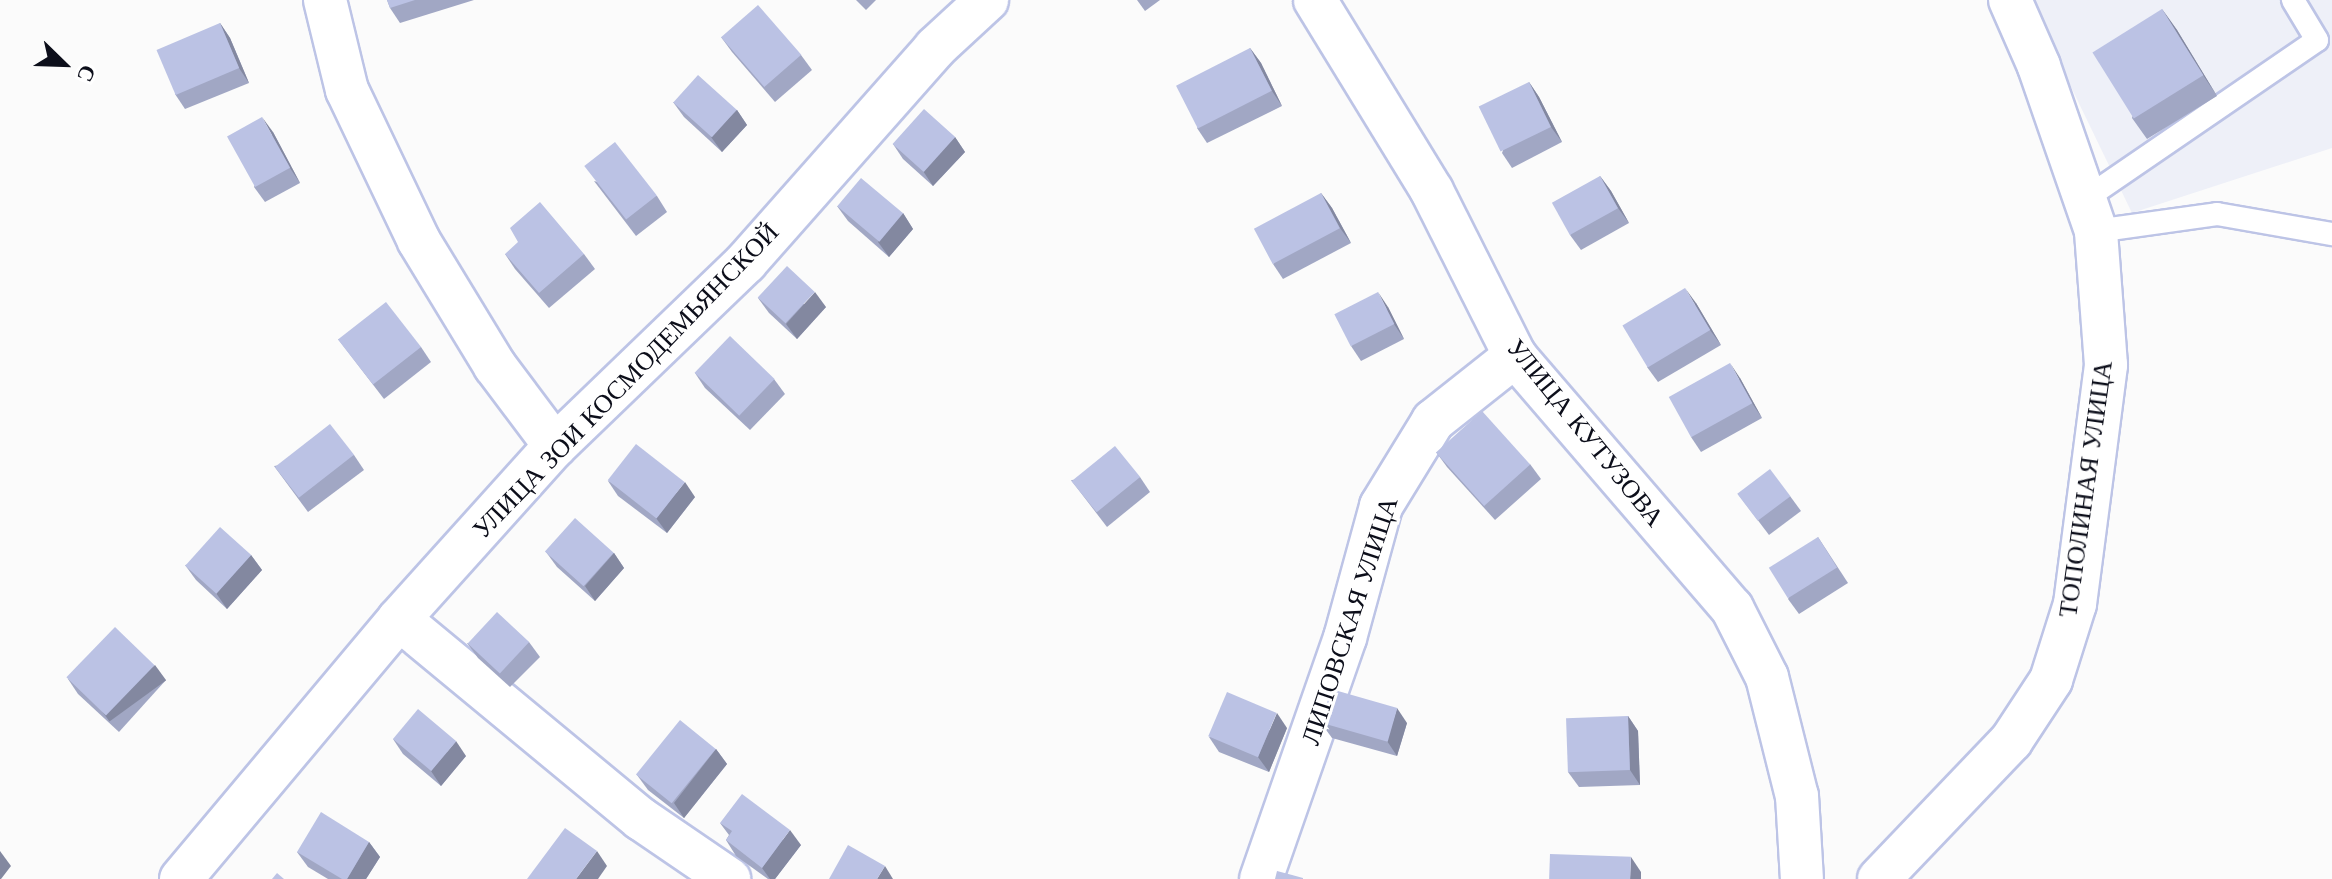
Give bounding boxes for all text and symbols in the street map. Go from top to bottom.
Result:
north arrow [24,24,104,104]
text: С [71,61,102,86]
street label: УЛИЦА ЗОИ КОСМОДЕМЬЯНСКОЙ [467,217,785,545]
street label: УЛИЦА КУТУЗОВА [1500,333,1670,533]
street label: ТОПОЛИНАЯ УЛИЦА [2053,359,2119,619]
street label: ЛИПОВСКАЯ УЛИЦА [1295,493,1405,749]

